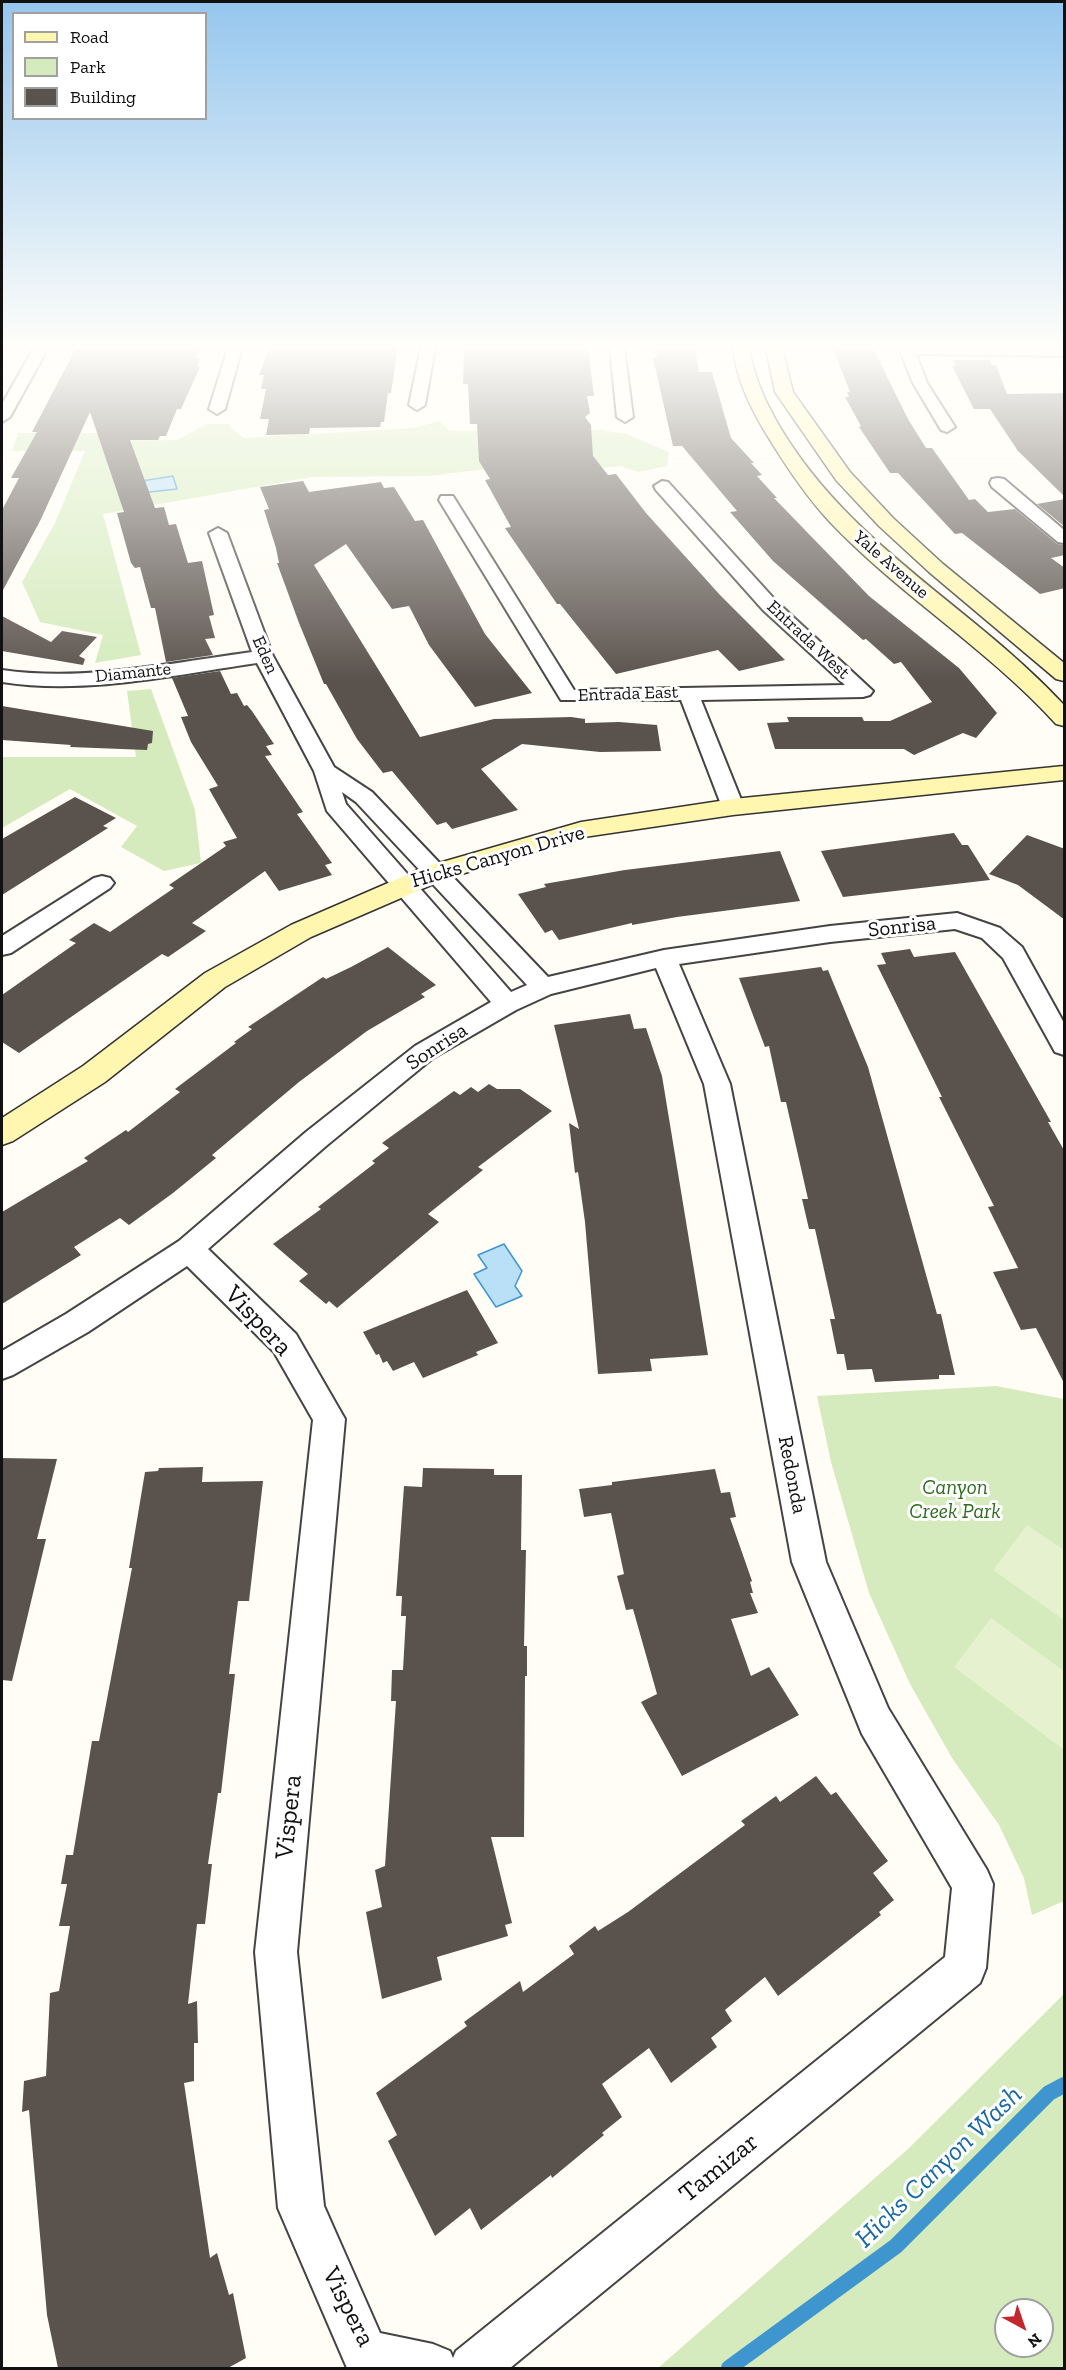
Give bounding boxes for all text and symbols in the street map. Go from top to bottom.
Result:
legend [12,12,207,120]
text: Road [70,26,109,48]
text: Park [70,56,106,78]
text: Building [70,86,136,108]
street label: Yale Avenue [849,526,933,604]
street label: Entrada West [762,596,854,684]
street label: Eden [247,633,283,677]
street label: Diamante [94,658,172,688]
street label: Entrada East [577,681,679,707]
street label: Hicks Canyon Drive [408,820,588,894]
street label: Sonrisa [867,911,937,943]
street label: Sonrisa [402,1018,472,1076]
street label: Vispera [218,1279,298,1363]
street label: Redonda [772,1434,812,1516]
park label: Canyon Creek Park [909,1475,1001,1525]
street label: Vispera [269,1773,309,1861]
water label: Hicks Canyon Wash [849,2079,1029,2255]
street label: Tamizar [673,2127,765,2209]
street label: Vispera [315,2262,381,2352]
north arrow [994,2298,1054,2358]
text: N [1024,2329,1045,2352]

